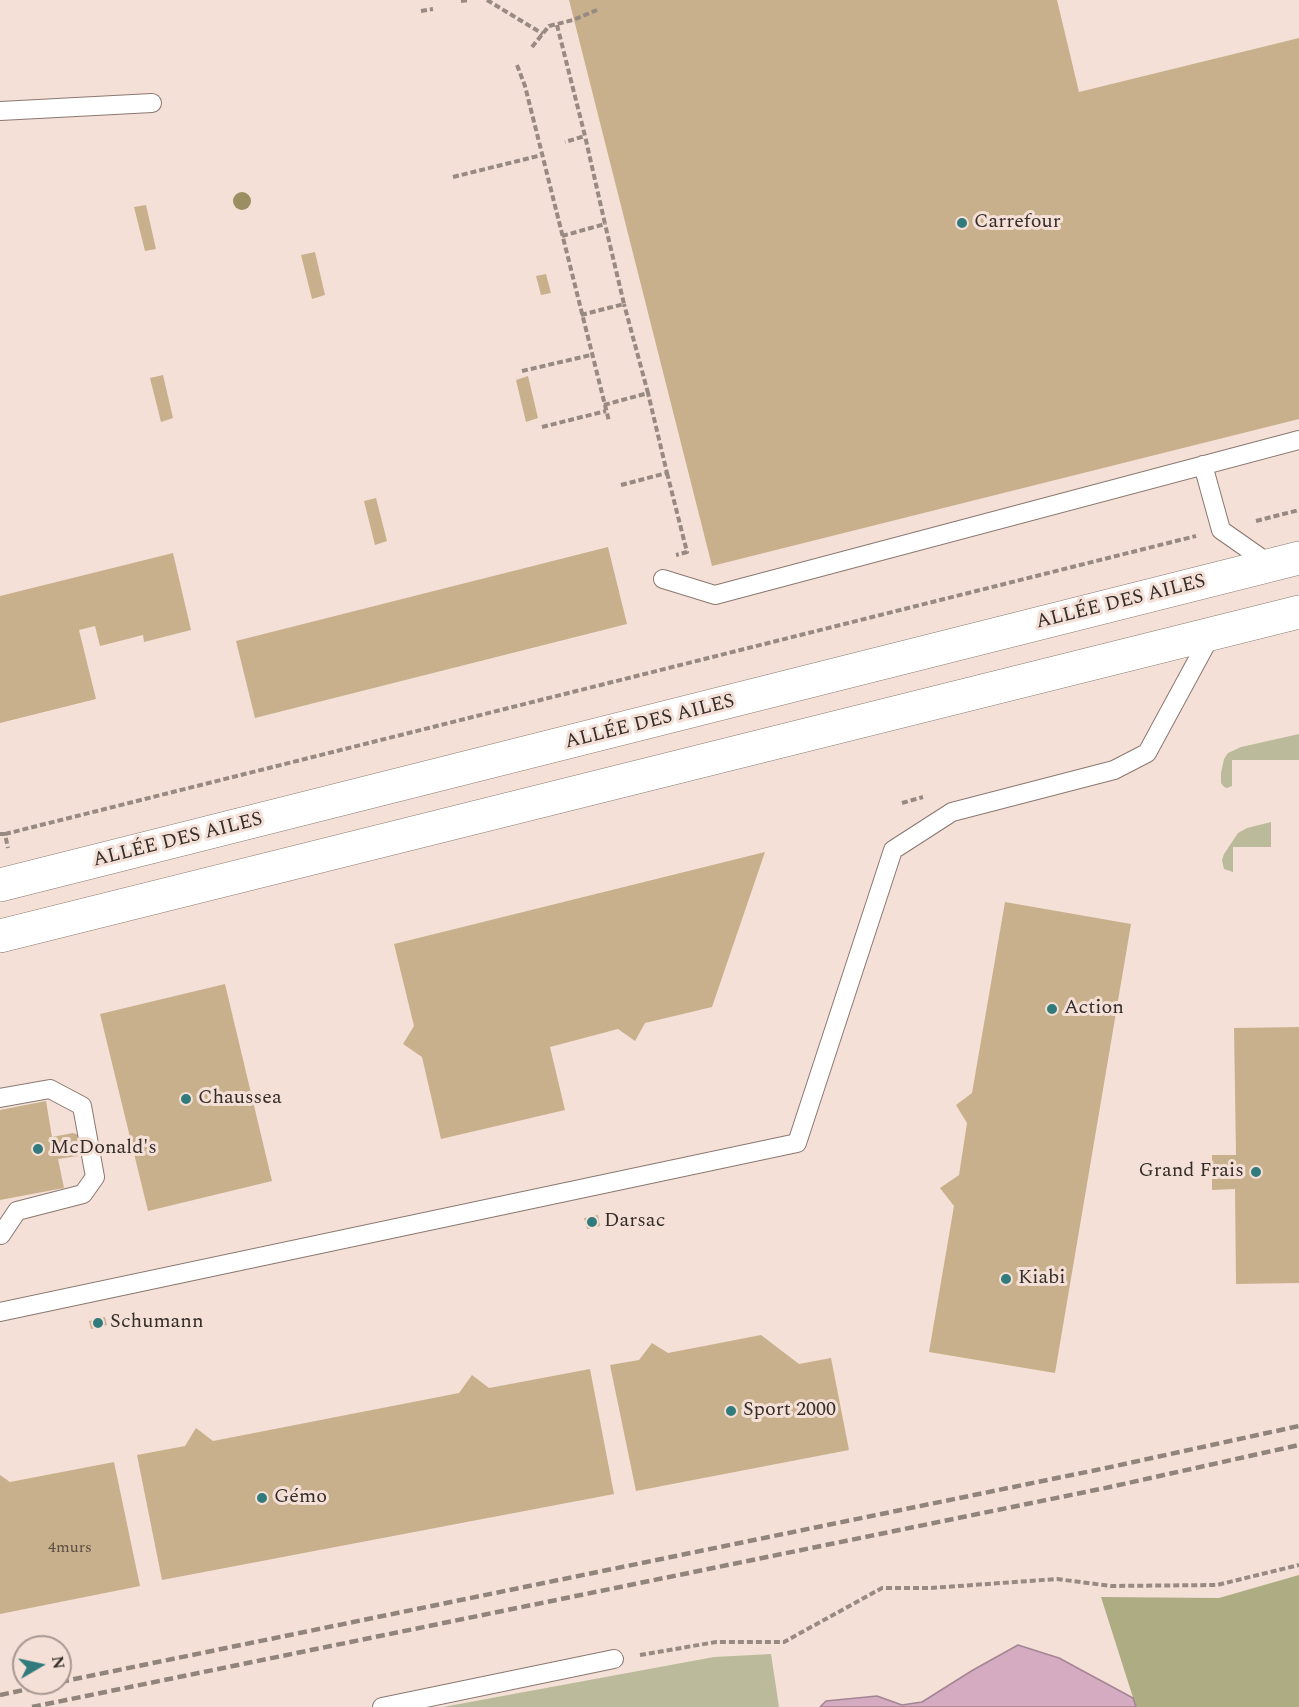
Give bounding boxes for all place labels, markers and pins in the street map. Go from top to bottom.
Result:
place label: Carrefour [974,211,1061,235]
marker: Carrefour [955,216,969,230]
place label: Action [1064,997,1124,1021]
marker: Action [1045,1002,1059,1016]
place label: Chaussea [198,1087,282,1111]
marker: Chaussea [179,1092,193,1106]
place label: McDonald's [50,1137,157,1161]
marker: McDonald's [31,1142,45,1156]
place label: Grand Frais [1138,1160,1244,1184]
marker: Grand Frais [1249,1165,1263,1179]
place label: Darsac [604,1210,665,1234]
marker: Darsac [585,1215,599,1229]
place label: Kiabi [1018,1267,1066,1291]
marker: Kiabi [999,1272,1013,1286]
place label: Schumann [110,1311,204,1335]
marker: Schumann [91,1316,105,1330]
place label: Sport 2000 [743,1399,836,1423]
marker: Sport 2000 [724,1404,738,1418]
place label: Gémo [274,1486,327,1510]
marker: Gémo [255,1491,269,1505]

